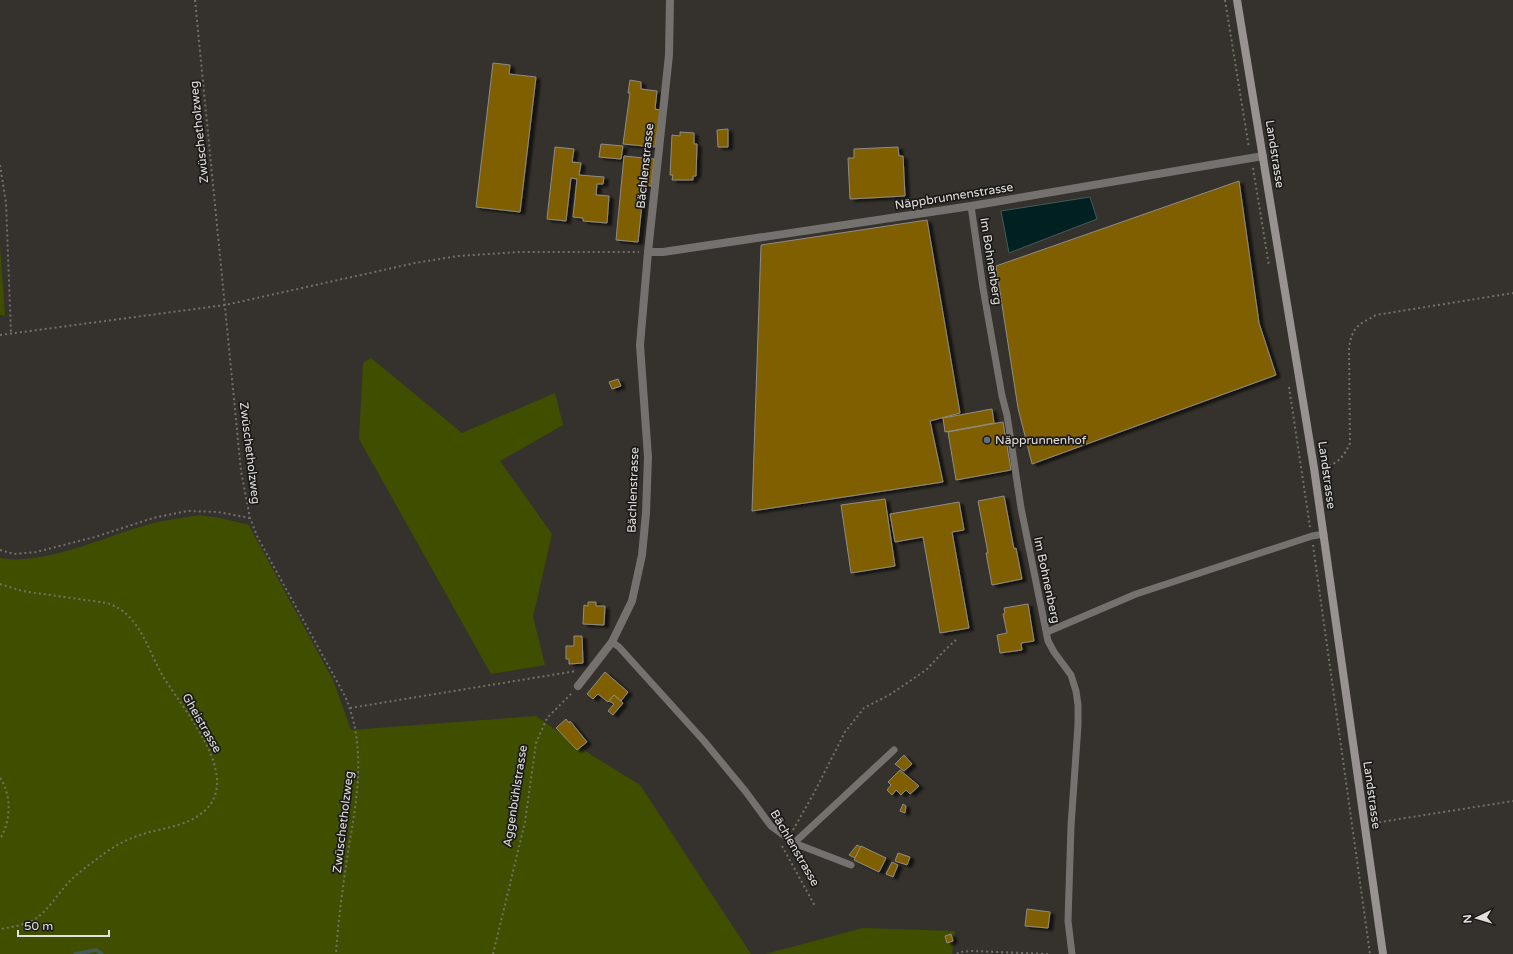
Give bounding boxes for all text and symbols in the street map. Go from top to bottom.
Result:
street label: Zwüschetholzweg [187,80,211,184]
street label: Landstrasse [1263,119,1287,189]
street label: Bächlenstrasse [634,122,656,209]
street label: Näppbrunnenstrasse [894,180,1014,212]
street label: Im Bohnenberg [977,216,1005,306]
street label: Zwüschetholzweg [237,401,263,505]
place label: Näpprunnenhof [995,433,1087,447]
marker: Näpprunnenhof [982,435,992,445]
street label: Landstrasse [1315,440,1339,510]
street label: Bächlenstrasse [625,447,641,533]
street label: Im Bohnenberg [1031,535,1063,625]
street label: Gheistrasse [179,691,225,755]
street label: Aggenbühlstrasse [500,744,530,848]
street label: Landstrasse [1360,760,1384,830]
street label: Zwüschetholzweg [330,770,356,874]
street label: Bächlenstrasse [767,807,823,889]
north arrow [1457,898,1497,938]
scale bar [18,912,109,938]
text: N [1461,914,1474,924]
text: 50 m [24,919,53,933]

